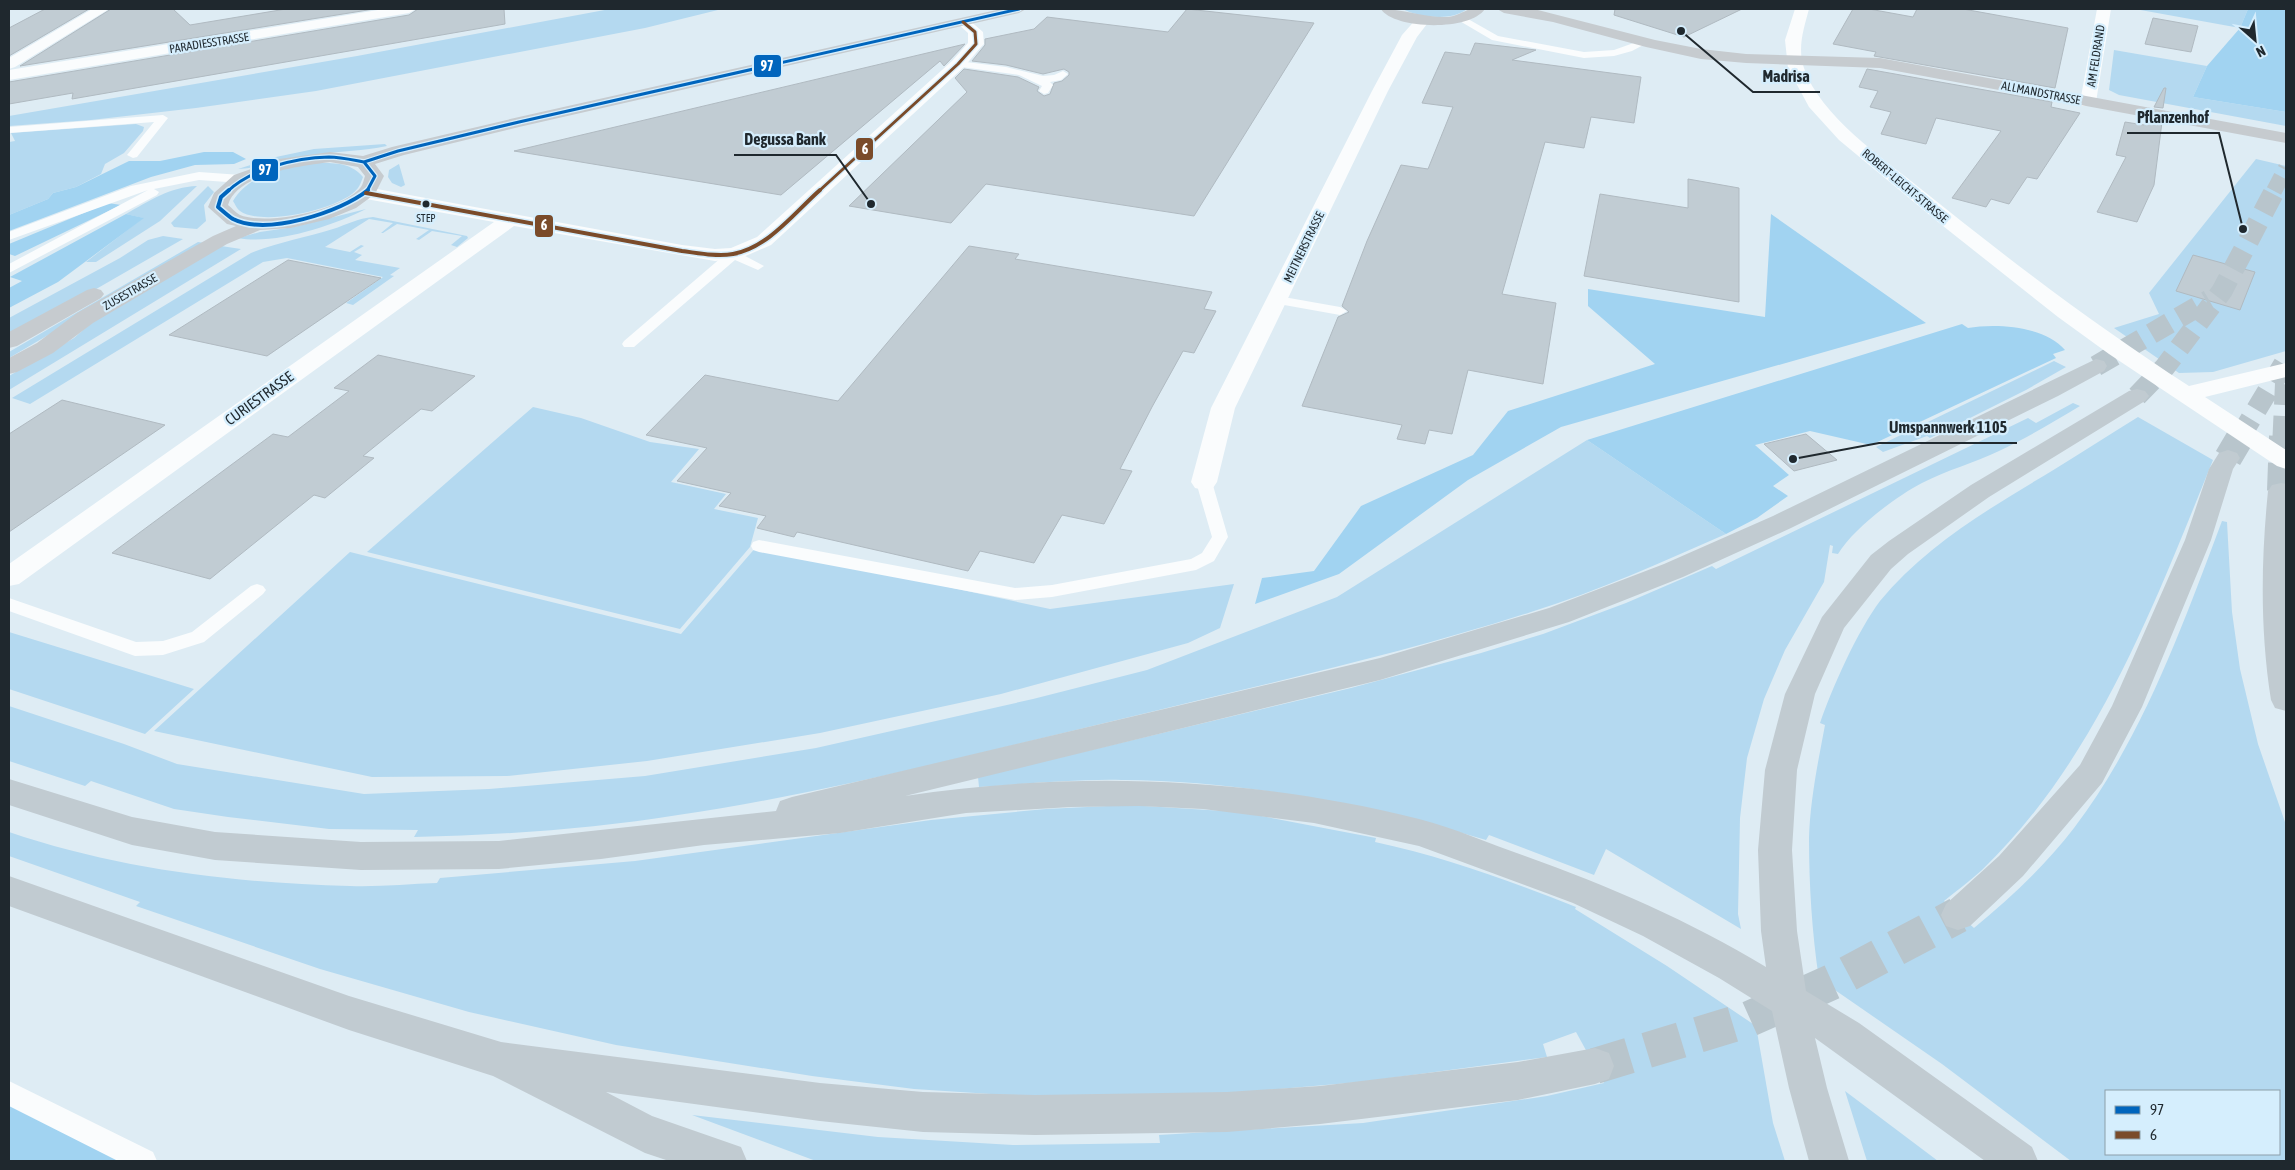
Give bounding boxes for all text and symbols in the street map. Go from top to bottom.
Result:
north arrow [2230,15,2280,65]
street label: AM FELDRAND [2084,24,2108,88]
street label: PARADIESSTRASSE [168,30,250,56]
text: N [2254,43,2268,61]
line badge: 97 [753,54,782,78]
text: 97 [760,58,774,74]
callout: Madrisa [1753,61,1820,92]
text: Madrisa [1762,67,1810,85]
street label: ALLMANDSTRASSE [2000,78,2082,108]
callout: Pflanzenhof [2127,102,2219,133]
text: Pflanzenhof [2137,108,2210,126]
callout: Degussa Bank [734,124,836,155]
text: Degussa Bank [744,130,827,148]
line badge: 6 [855,137,874,161]
text: 6 [862,141,869,157]
street label: ROBERT-LEICHT-STRASSE [1859,146,1951,226]
line badge: 97 [251,158,279,182]
text: 97 [258,162,272,178]
marker: STEP [421,199,431,209]
street label: MEITNERSTRASSE [1281,209,1327,285]
place label: STEP [416,212,436,224]
line badge: 6 [534,214,554,238]
text: 6 [541,217,548,233]
street label: ZUSESTRASSE [101,271,159,313]
street label: CURIESTRASSE [222,367,297,428]
callout: Umspannwerk 1105 [1879,412,2017,443]
text: Umspannwerk 1105 [1889,418,2007,436]
legend [2105,1090,2280,1155]
text: 97 [2150,1101,2164,1118]
text: 6 [2150,1126,2157,1143]

